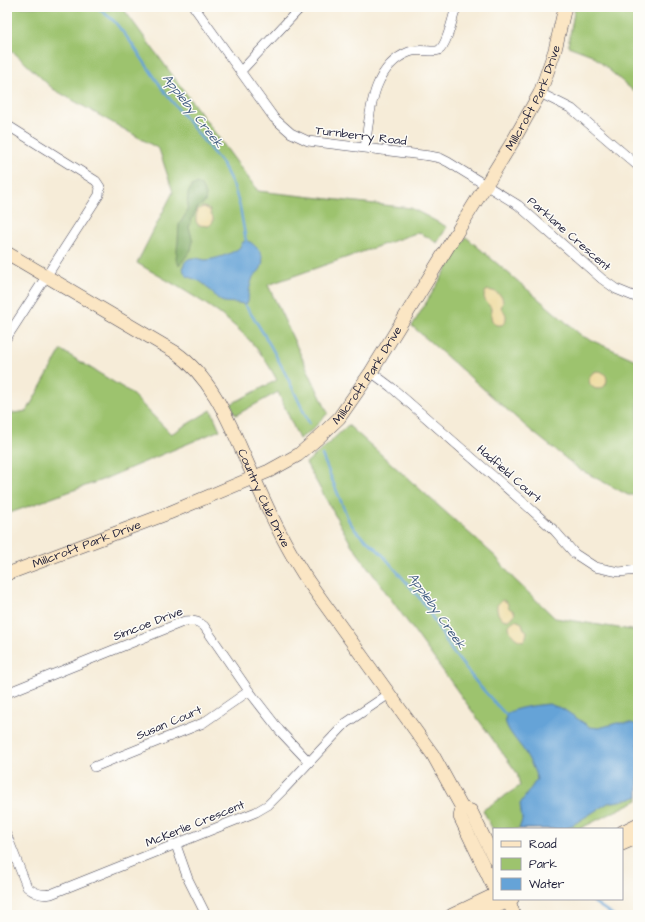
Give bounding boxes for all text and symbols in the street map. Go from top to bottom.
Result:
street label: Millcroft Park Drive [501,43,564,154]
water label: Appleby Creek [157,70,228,153]
street label: Turnberry Road [314,122,408,151]
street label: Parklane Crescent [524,193,615,275]
street label: Millcroft Park Drive [329,322,406,429]
street label: Hadfield Court [473,441,545,507]
street label: Country Club Drive [234,446,295,551]
street label: Millcroft Park Drive [30,516,144,572]
water label: Appleby Creek [403,569,471,654]
street label: Simcoe Drive [111,603,186,645]
street label: Susan Court [134,702,204,744]
street label: McKerlie Crescent [143,796,247,852]
legend [493,828,623,900]
text: Road [529,836,557,853]
text: Park [529,856,557,873]
text: Water [529,876,565,893]

